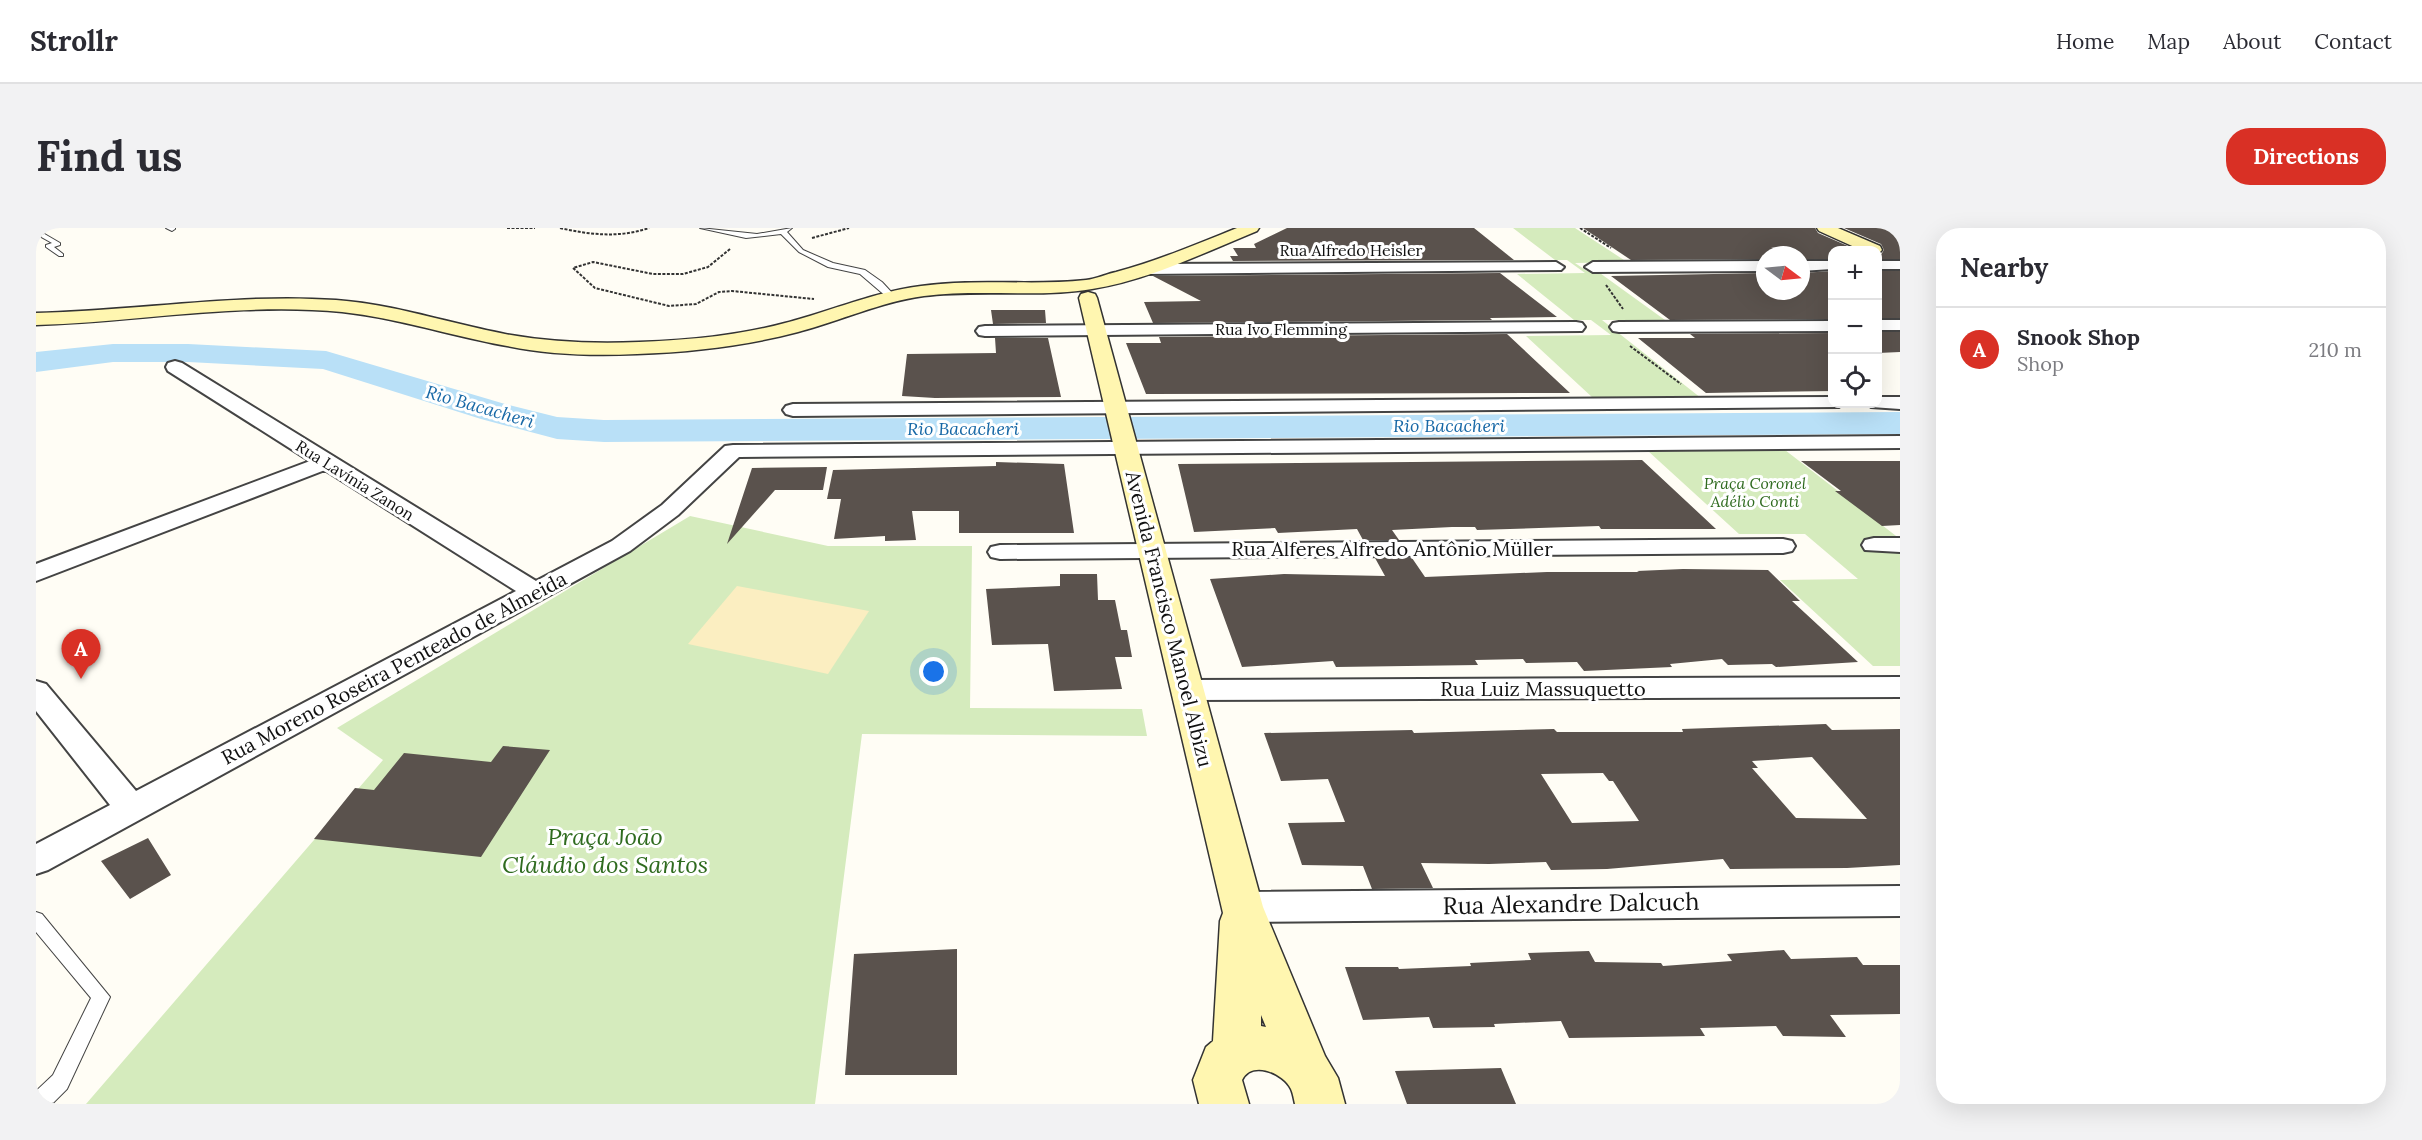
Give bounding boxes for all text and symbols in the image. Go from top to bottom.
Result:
text: Strollr [30,23,118,59]
text: Home [2056,28,2114,55]
text: Map [2147,28,2190,55]
text: About [2223,28,2281,55]
text: Contact [2314,28,2392,55]
button: Directions [2226,128,2386,185]
text: Find us [36,129,182,183]
street label: Rua Alfredo Heisler [1279,240,1423,260]
north arrow [1756,246,1810,300]
map controls [1828,246,1882,408]
button: + [1828,246,1882,300]
text: Nearby [1960,251,2048,284]
button: − [1828,300,1882,354]
street label: Rua Ivo Flemming [1215,319,1348,339]
text: Snook Shop [2017,323,2140,351]
text: A [1973,337,1986,362]
text: 210 m [2308,337,2362,362]
text: Shop [2017,351,2064,376]
button: locate [1828,354,1882,408]
water label: Rio Bacacheri [423,380,537,433]
water label: Rio Bacacheri [1393,414,1505,437]
water label: Rio Bacacheri [907,417,1019,440]
street label: Rua Lavínia Zanon [292,436,418,525]
street label: Avenida Francisco Manoel Albizu [1120,467,1218,770]
park label: Praça Coronel Adélio Conti [1704,473,1807,511]
street label: Rua Alferes Alfredo Antônio Müller [1231,536,1553,561]
street label: Rua Moreno Roseira Penteado de Almeida [217,566,571,770]
pin: A [62,630,100,679]
your location [919,657,948,686]
street label: Rua Luiz Massuquetto [1440,676,1646,701]
park label: Praça João Cláudio dos Santos [502,821,708,880]
street label: Rua Alexandre Dalcuch [1442,886,1700,921]

